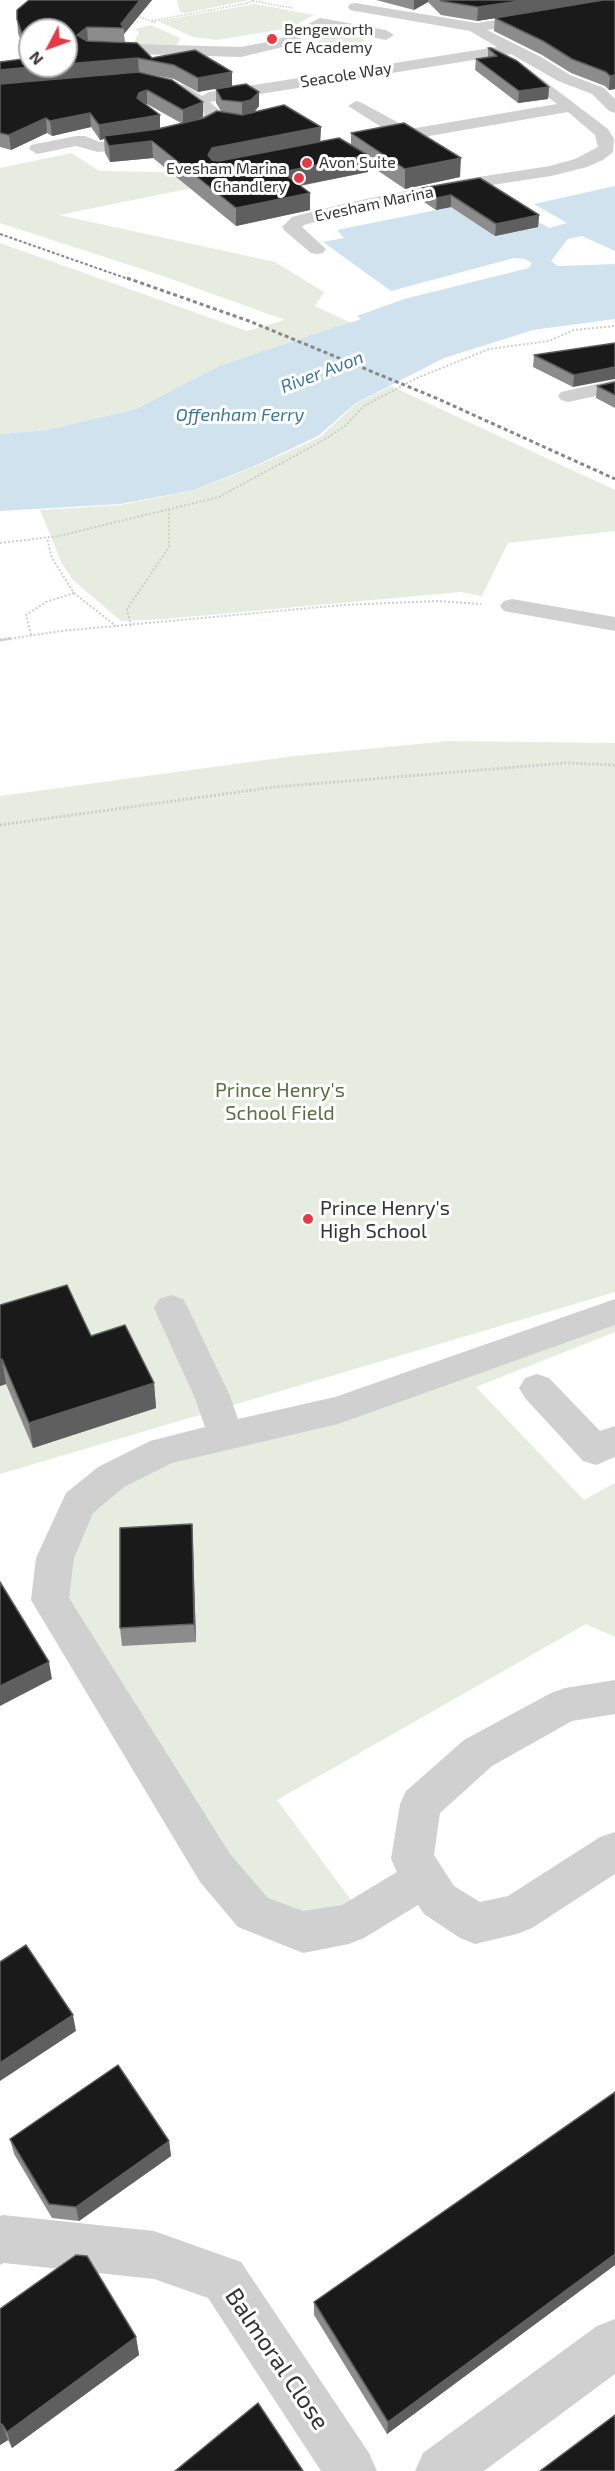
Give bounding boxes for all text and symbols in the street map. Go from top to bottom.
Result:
north arrow [18,18,78,78]
place label: Bengeworth CE Academy [284,20,373,58]
marker: Bengeworth CE Academy [265,32,279,46]
text: N [25,48,47,69]
street label: Seacole Way [299,58,393,92]
place label: Avon Suite [319,153,396,173]
marker: Avon Suite [300,156,314,170]
place label: Evesham Marina Chandlery [166,159,287,197]
marker: Evesham Marina Chandlery [292,171,306,185]
street label: Evesham Marina [313,182,435,226]
water label: River Avon [278,346,366,398]
water label: Offenham Ferry [176,404,304,426]
park label: Prince Henry's School Field [215,1078,345,1125]
place label: Prince Henry's High School [320,1196,450,1243]
marker: Prince Henry's High School [301,1212,315,1226]
street label: Balmoral Close [219,2283,335,2435]

